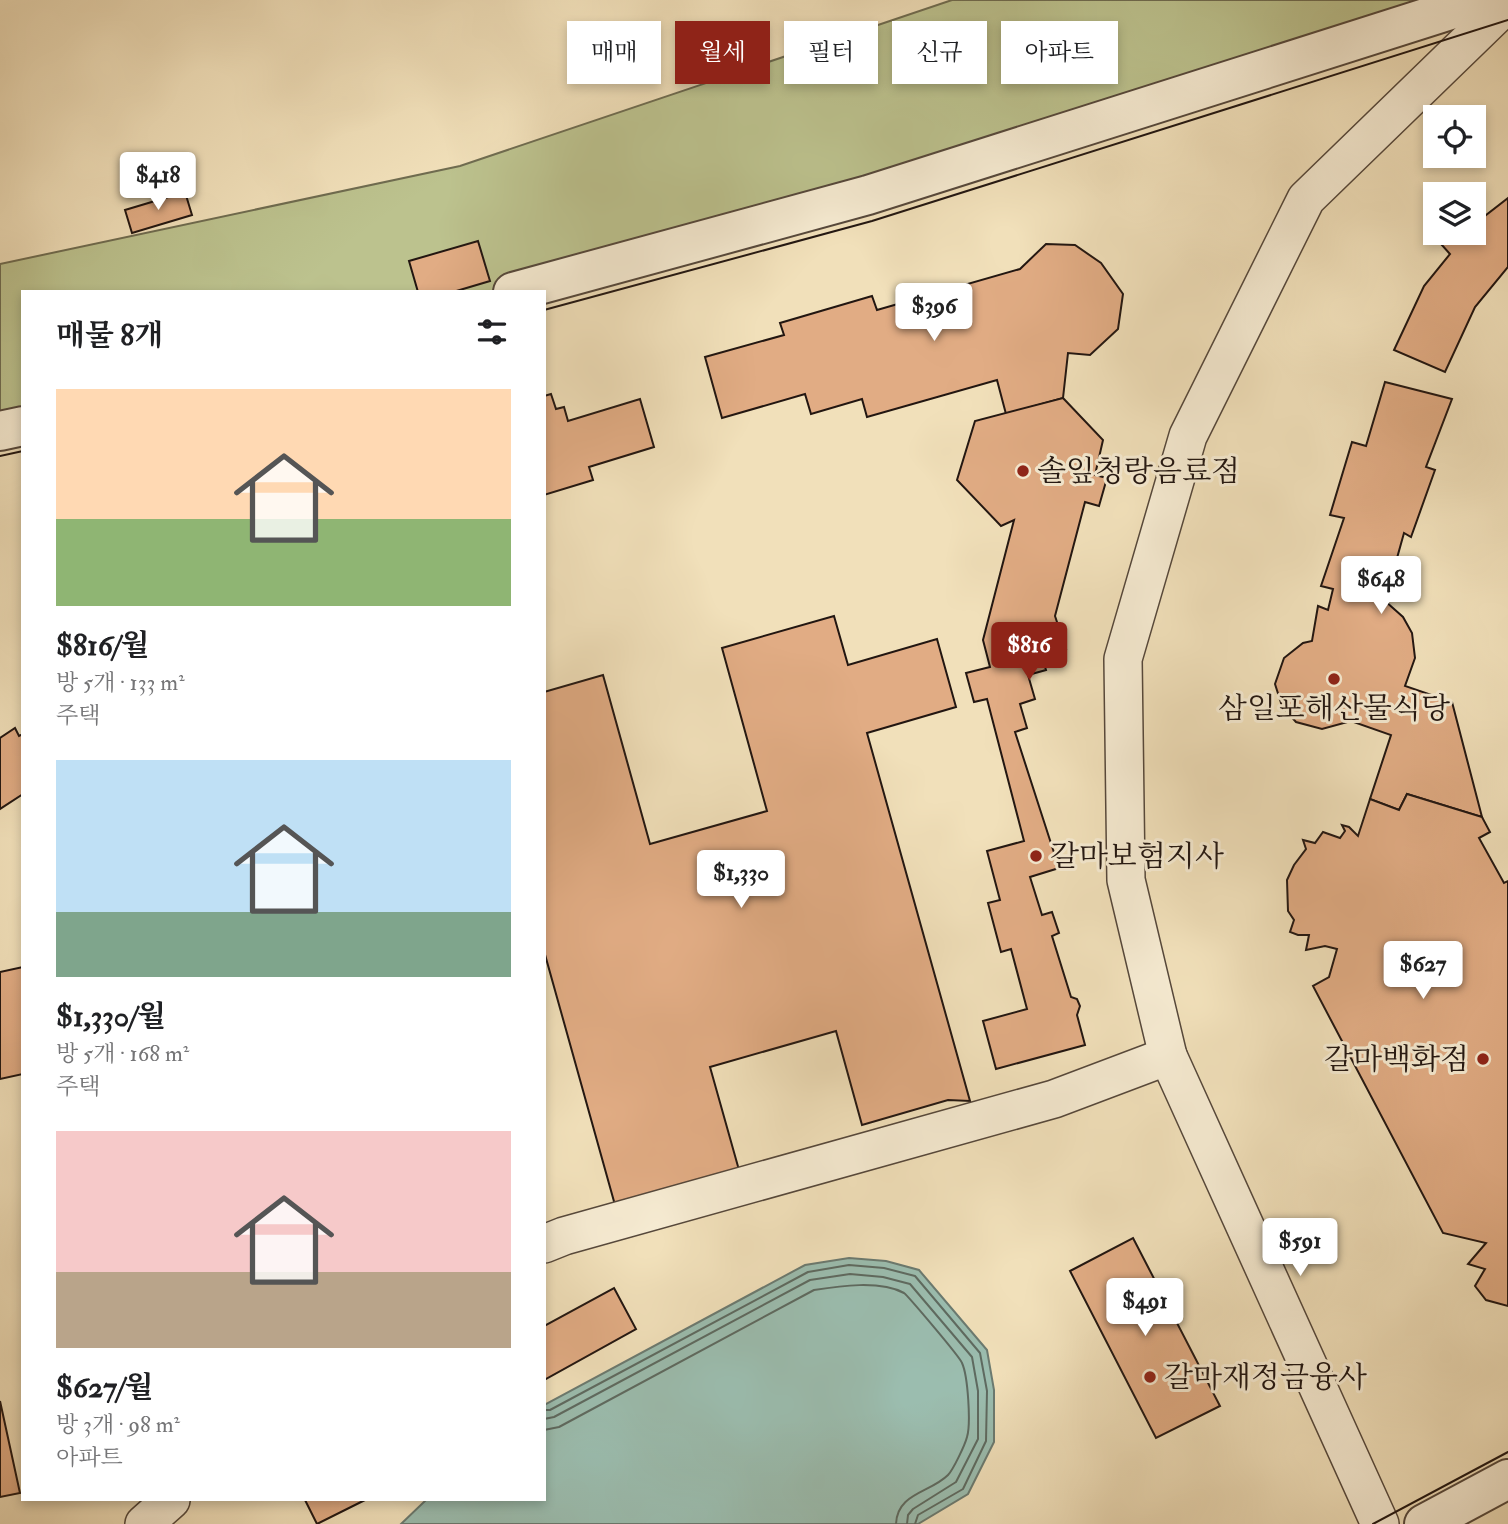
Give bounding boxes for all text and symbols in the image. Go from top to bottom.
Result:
chip: 매매 [567,21,661,84]
chip: 월세 [675,21,770,84]
chip: 필터 [784,21,878,84]
chip: 신규 [892,21,987,84]
chip: 아파트 [1001,21,1118,84]
map controls [1423,105,1486,245]
button: locate [1423,105,1486,168]
pin: $418 [117,152,199,212]
text: $418 [136,160,180,189]
button: layers [1423,182,1486,245]
pin: $396 [893,284,975,343]
text: $396 [911,291,957,320]
icon: filters [473,313,511,351]
text: 매물 8개 [56,317,163,354]
icon: home [221,435,347,561]
place label: 솔잎청랑음료점 [1037,453,1240,490]
marker: 솔잎청랑음료점 [1015,463,1031,479]
pin: $648 [1340,556,1422,616]
text: $648 [1357,564,1405,593]
pin: $816 [988,622,1070,682]
text: $816/월 [56,627,150,664]
text: $816 [1007,630,1051,659]
text: 방 5개 · 133 m² [56,668,185,697]
marker: 삼일포해산물식당 [1326,671,1342,687]
place label: 삼일포해산물식당 [1218,690,1450,727]
text: 주택 [56,701,100,730]
icon: home [221,806,347,932]
place label: 갈마보험지사 [1050,838,1224,875]
marker: 갈마보험지사 [1028,848,1044,864]
pin: $1,330 [684,850,798,910]
text: $1,330 [713,858,769,887]
pin: $627 [1382,942,1464,1001]
text: $627 [1400,949,1446,978]
text: $1,330/월 [56,998,166,1035]
text: 방 5개 · 168 m² [56,1039,189,1068]
place label: 갈마백화점 [1324,1041,1469,1078]
marker: 갈마백화점 [1475,1051,1491,1067]
text: 주택 [56,1072,100,1101]
icon: home [221,1177,347,1303]
pin: $591 [1259,1218,1341,1278]
text: $591 [1278,1226,1322,1255]
pin: $491 [1104,1278,1186,1338]
text: $491 [1122,1286,1168,1315]
place label: 갈마재정금융사 [1164,1359,1367,1396]
text: $627/월 [56,1369,153,1406]
marker: 갈마재정금융사 [1142,1369,1158,1385]
text: 방 3개 · 98 m² [56,1410,180,1439]
text: 아파트 [56,1443,123,1472]

